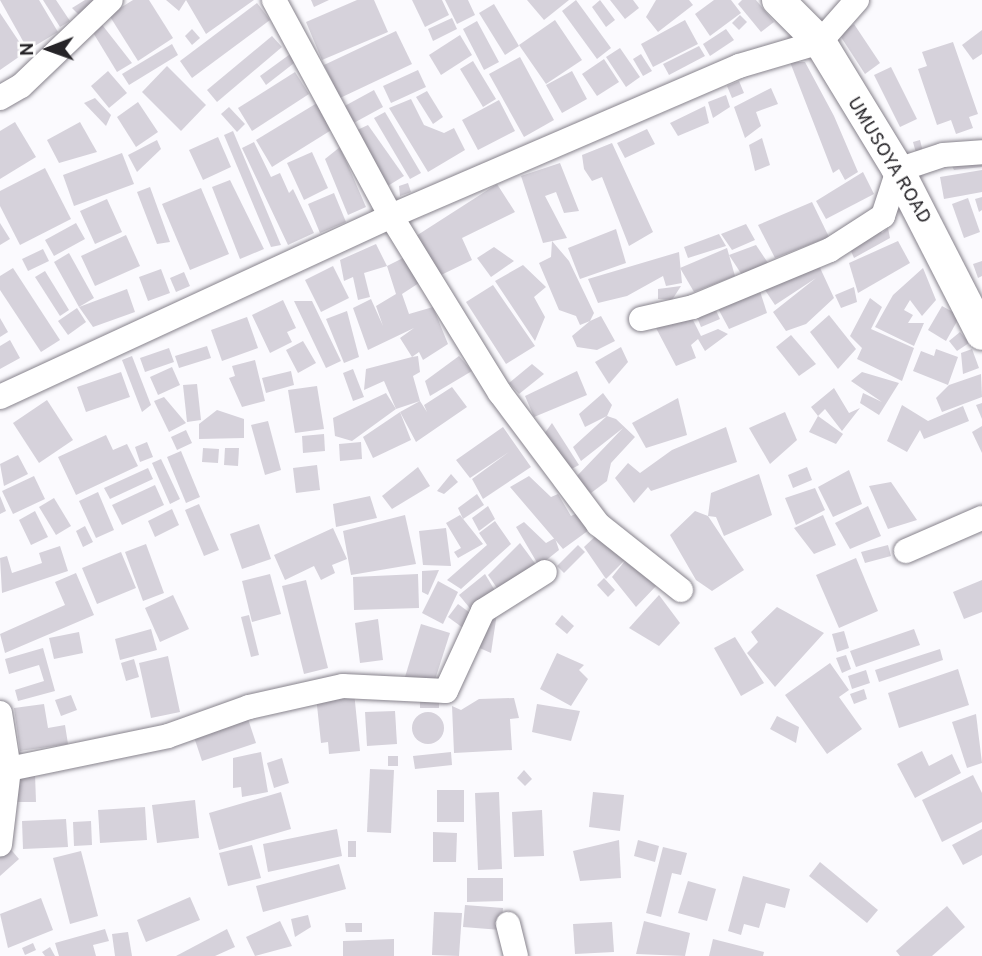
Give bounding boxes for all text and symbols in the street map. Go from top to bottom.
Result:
north arrow [14,14,84,84]
text: N [16,42,40,56]
street label: UMUSOYA ROAD [841,93,935,229]

